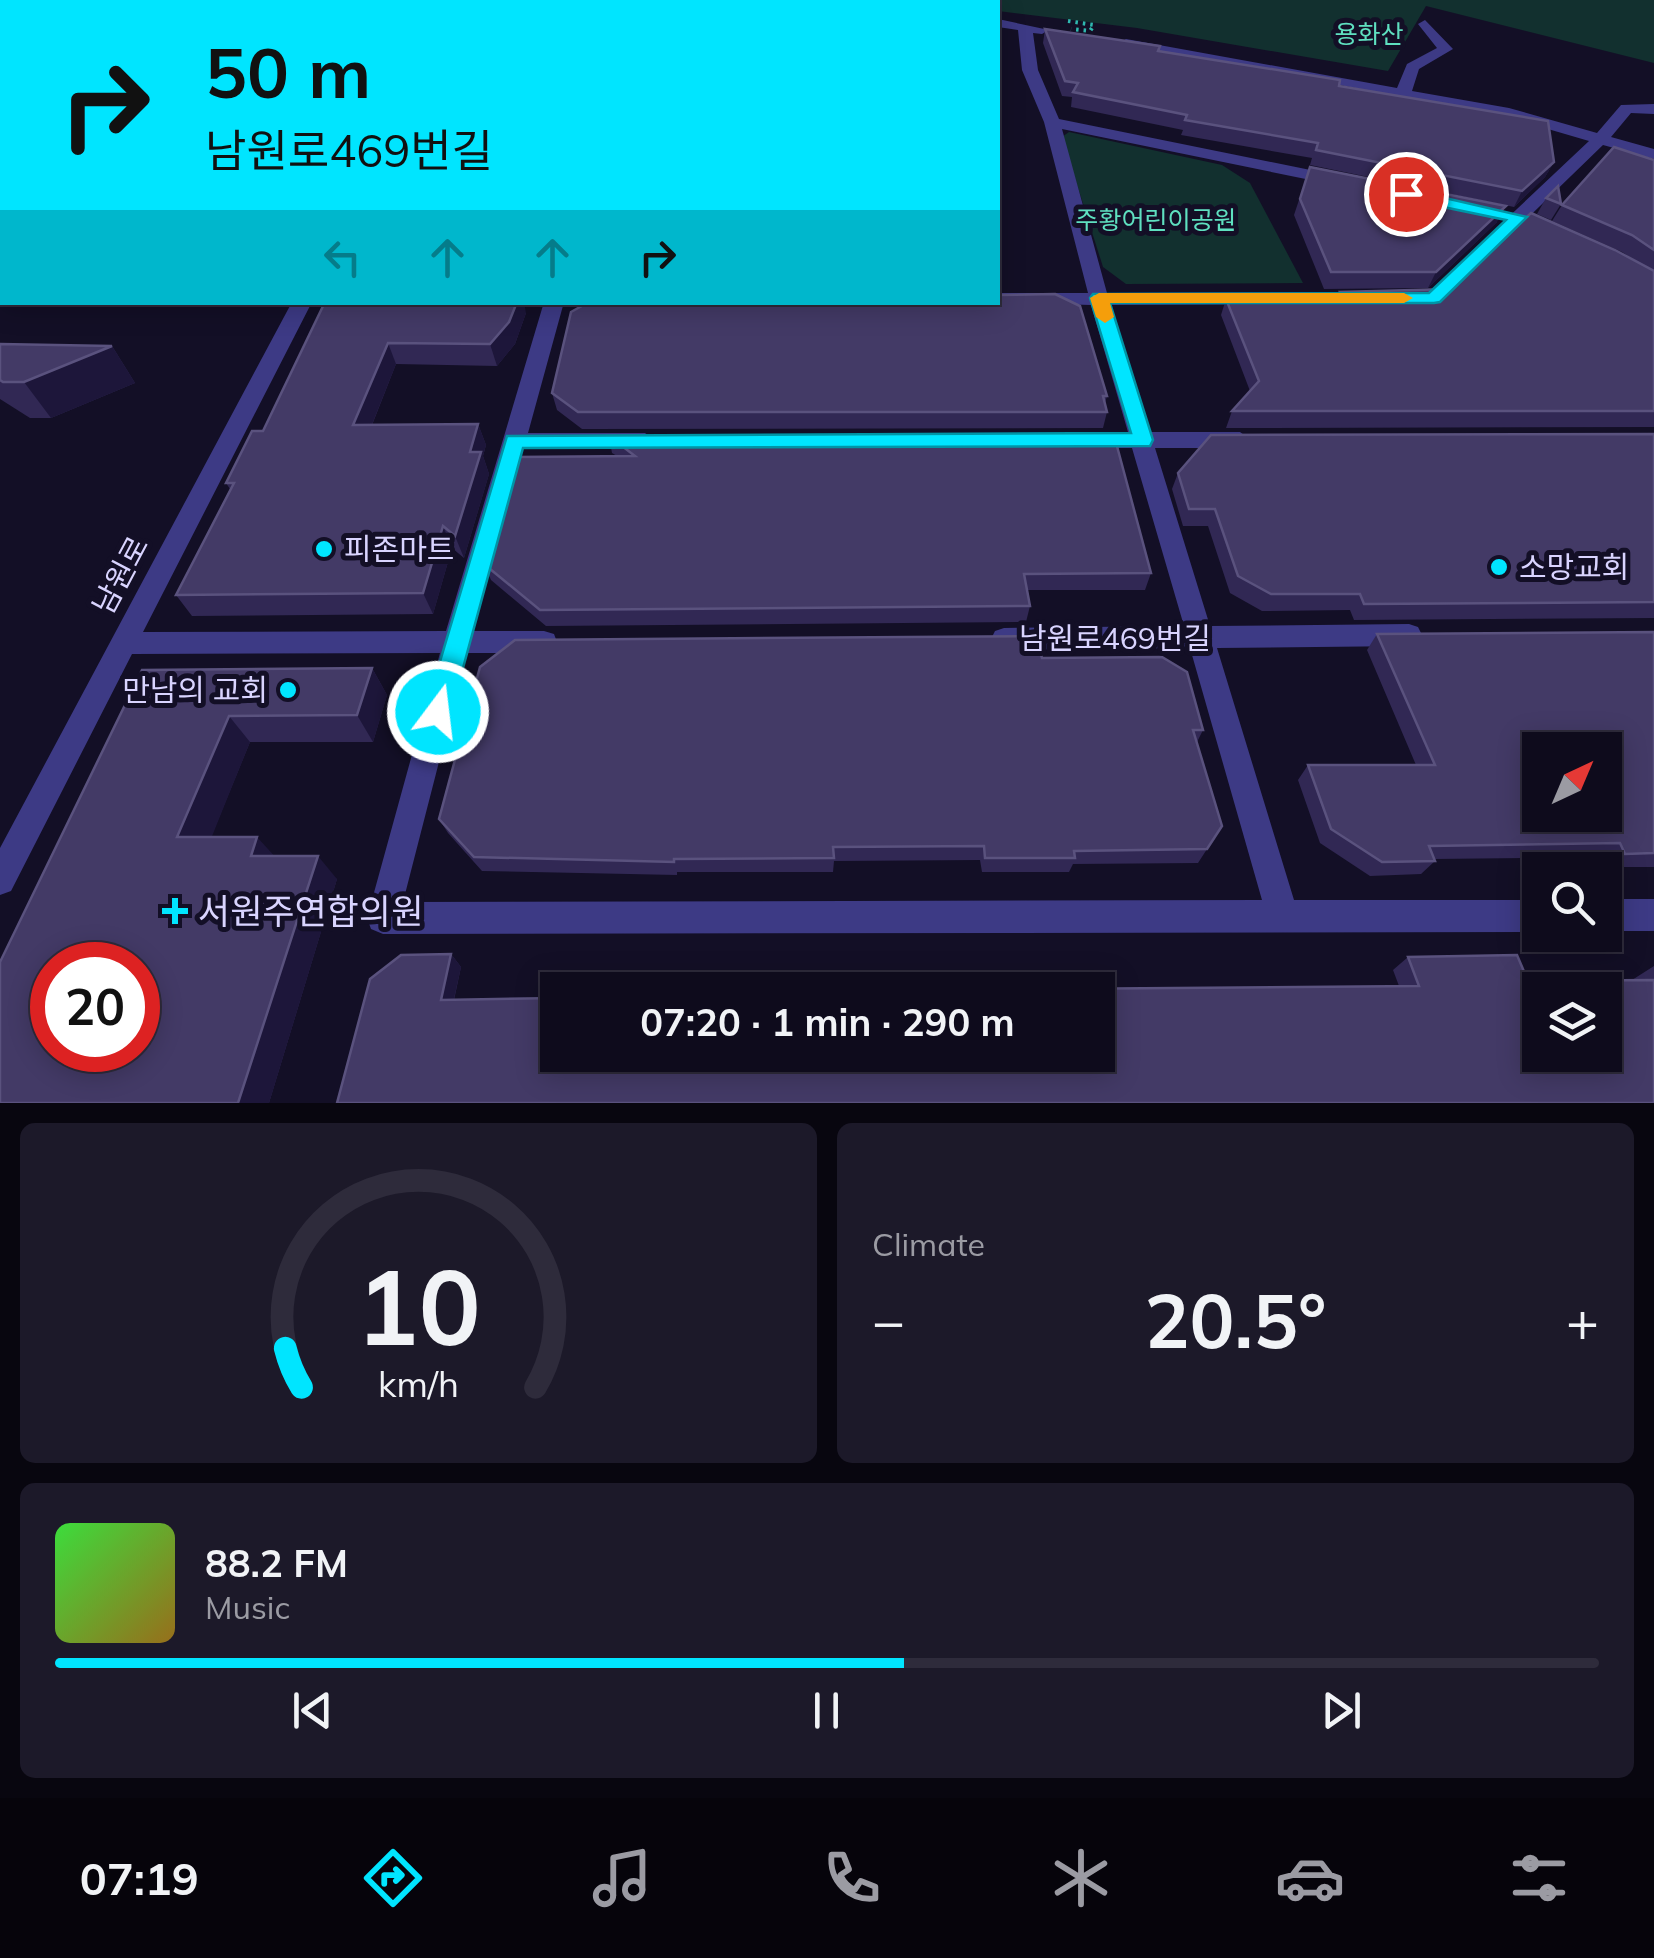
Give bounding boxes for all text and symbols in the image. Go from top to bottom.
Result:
park label: 용화산 [1334,18,1404,49]
text: 50 m [205,28,371,116]
icon: right [40,40,170,170]
text: 남원로469번길 [205,122,493,178]
pin [1364,152,1449,237]
icon: arrive [1379,167,1434,222]
park label: 주황어린이공원 [1075,204,1237,235]
icon: left [315,230,370,285]
icon: ahead [420,230,475,285]
icon: ahead [525,230,580,285]
icon: right [630,230,685,285]
street label: 남원로 [84,530,156,620]
place label: 피존마트 [344,530,454,568]
marker: 피존마트 [313,538,335,560]
place label: 소망교회 [1519,548,1629,586]
marker: 소망교회 [1488,556,1510,578]
street label: 남원로469번길 [1019,619,1211,657]
position arrow [386,660,490,764]
place label: 만남의 교회 [122,671,268,709]
marker: 만남의 교회 [277,679,299,701]
north arrow [1522,732,1622,832]
map controls [1522,732,1622,1072]
button: search [1522,852,1622,952]
place label: 서원주연합의원 [198,889,423,933]
marker: 서원주연합의원 [162,898,188,924]
speed limit sign: 20 [30,942,160,1072]
button: layers [1522,972,1622,1072]
text: 07:20 · 1 min · 290 m [640,998,1015,1046]
text: Climate [872,1224,985,1264]
text: 10 [356,1240,481,1371]
text: 20.5° [1144,1273,1327,1367]
text: − [872,1286,905,1355]
text: + [1566,1286,1599,1355]
text: km/h [378,1361,459,1406]
text: 88.2 FM [205,1539,348,1587]
text: Music [205,1587,290,1627]
icon: previous [285,1683,340,1738]
icon: pause [799,1683,854,1738]
icon: next [1314,1683,1369,1738]
icon: directions [358,1843,428,1913]
icon: music [587,1843,657,1913]
icon: phone [817,1843,887,1913]
icon: climate [1046,1843,1116,1913]
icon: car [1275,1843,1345,1913]
icon: filters [1504,1843,1574,1913]
text: 07:19 [80,1850,199,1906]

